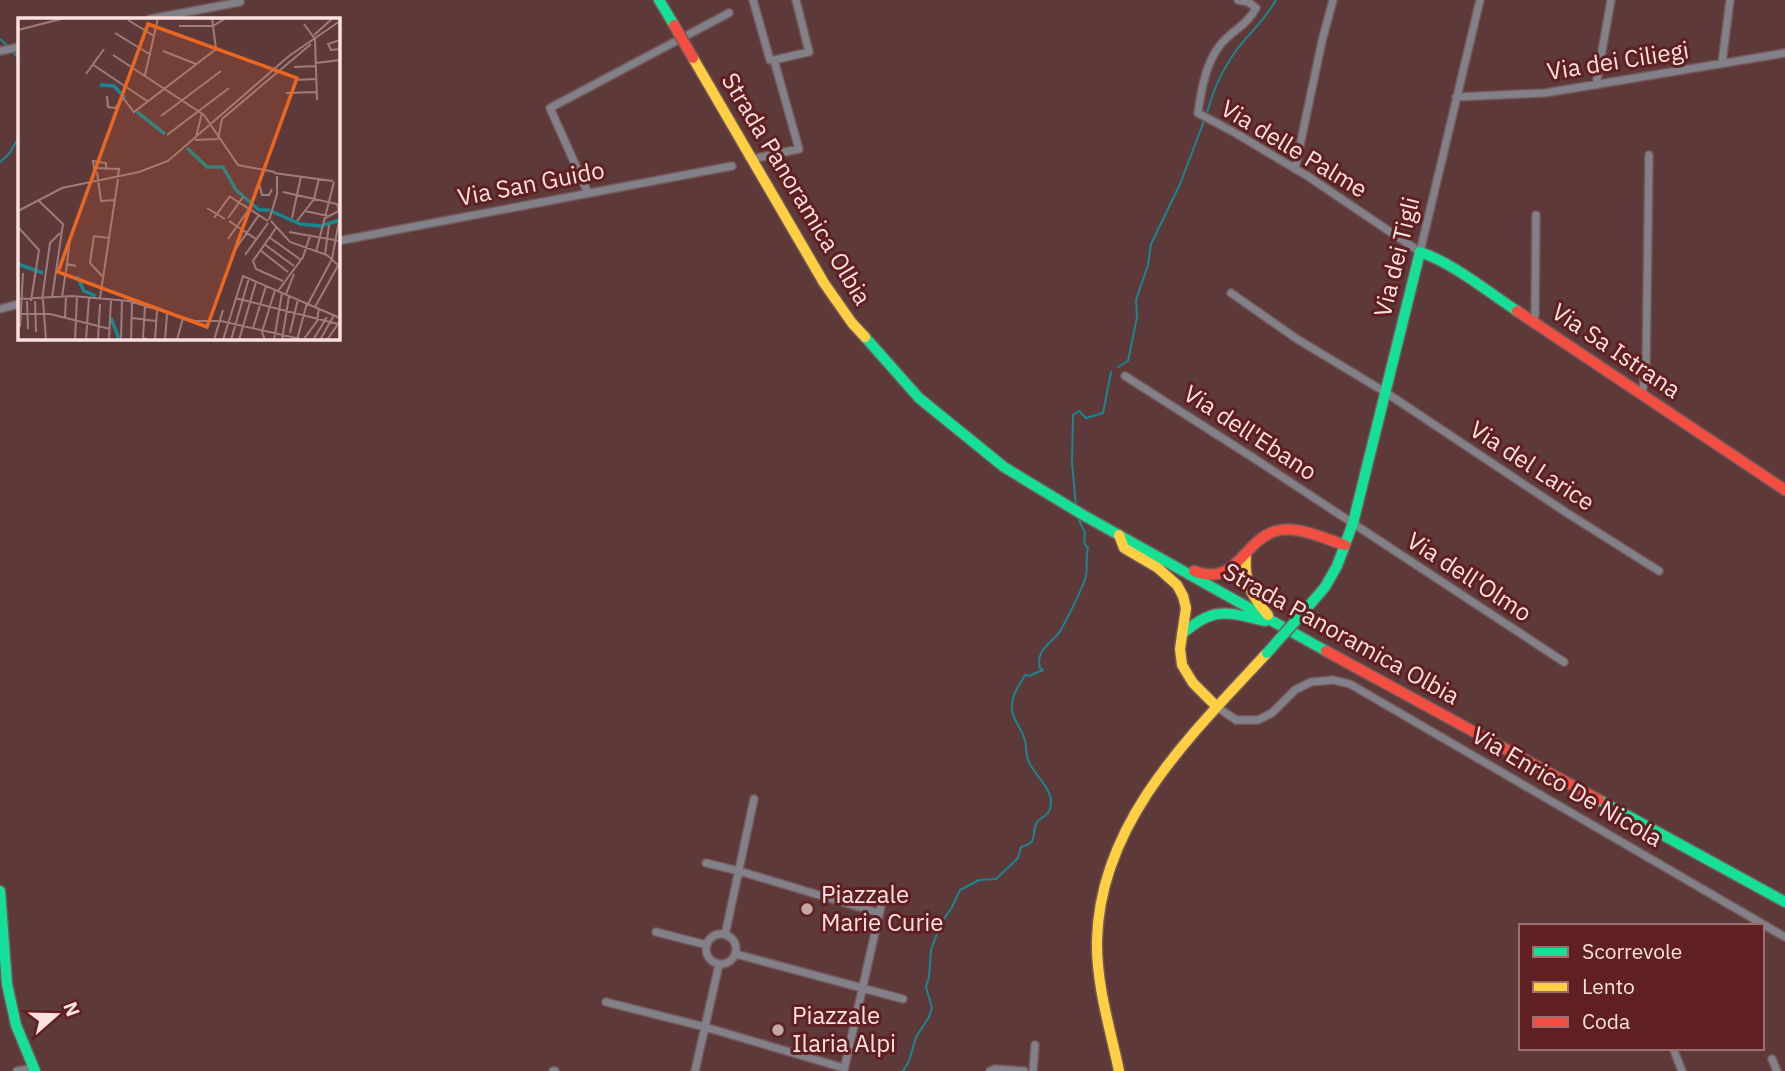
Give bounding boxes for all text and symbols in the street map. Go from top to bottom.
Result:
inset map [18,18,340,340]
street label: Via dei Ciliegi [1545,33,1691,87]
street label: Strada Panoramica Olbia [715,66,879,311]
street label: Via delle Palme [1215,92,1374,205]
street label: Via San Guido [455,153,607,213]
street label: Via dei Tigli [1366,193,1426,320]
street label: Via Sa Istrana [1546,295,1687,405]
street label: Via dell'Ebano [1178,377,1323,487]
street label: Via del Larice [1464,413,1601,518]
street label: Via dell'Olmo [1401,524,1538,628]
street label: Strada Panoramica Olbia [1217,555,1466,712]
street label: Via Enrico De Nicola [1466,718,1669,854]
place label: Piazzale Marie Curie [821,878,943,938]
marker: Piazzale Marie Curie [799,901,815,917]
legend [1519,924,1764,1050]
text: Scorrevole [1582,937,1682,965]
text: Lento [1582,972,1635,1000]
north arrow [21,980,91,1050]
text: N [58,999,86,1020]
place label: Piazzale Ilaria Alpi [792,999,896,1059]
text: Coda [1582,1007,1630,1035]
marker: Piazzale Ilaria Alpi [770,1022,786,1038]

